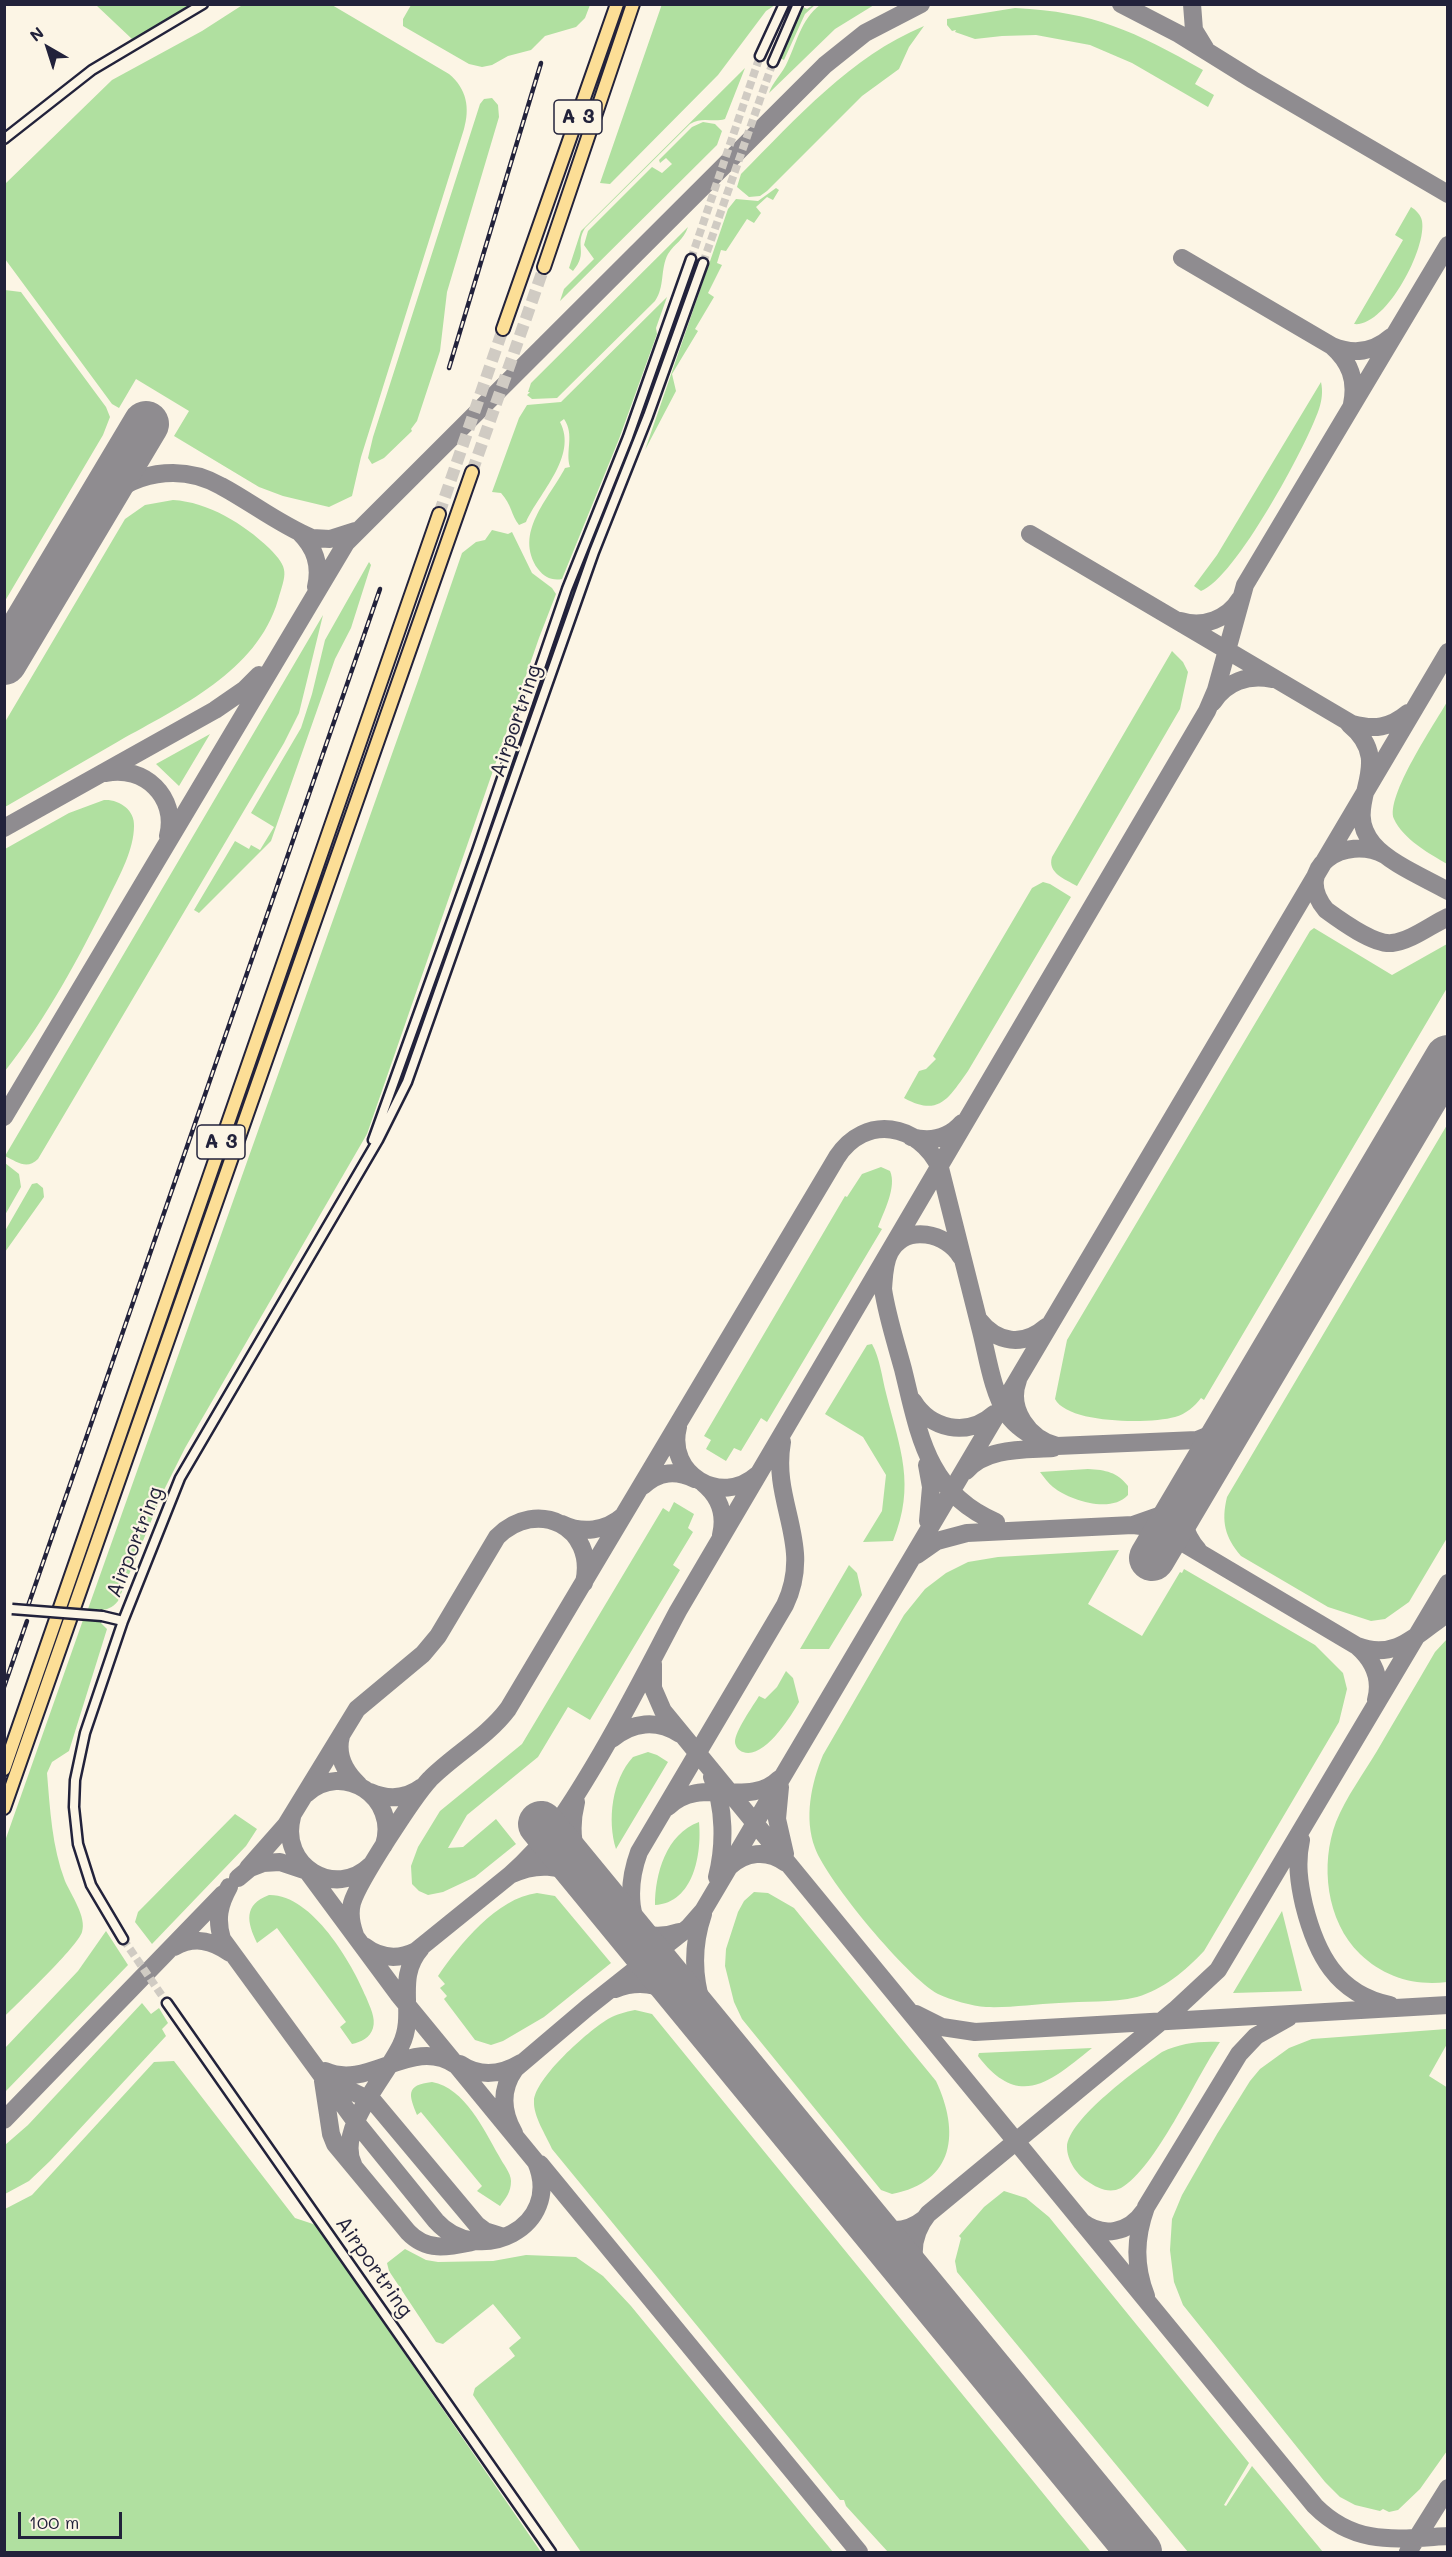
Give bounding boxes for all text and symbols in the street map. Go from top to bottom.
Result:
north arrow [18,18,78,78]
text: N [25,22,48,46]
road number: A 3 [554,100,602,134]
street label: Airportring [485,661,547,781]
road number: A 3 [197,1125,245,1159]
street label: Airportring [101,1483,169,1601]
street label: Airportring [330,2212,418,2322]
scale bar [21,2500,124,2538]
text: 100 m [29,2510,79,2534]

